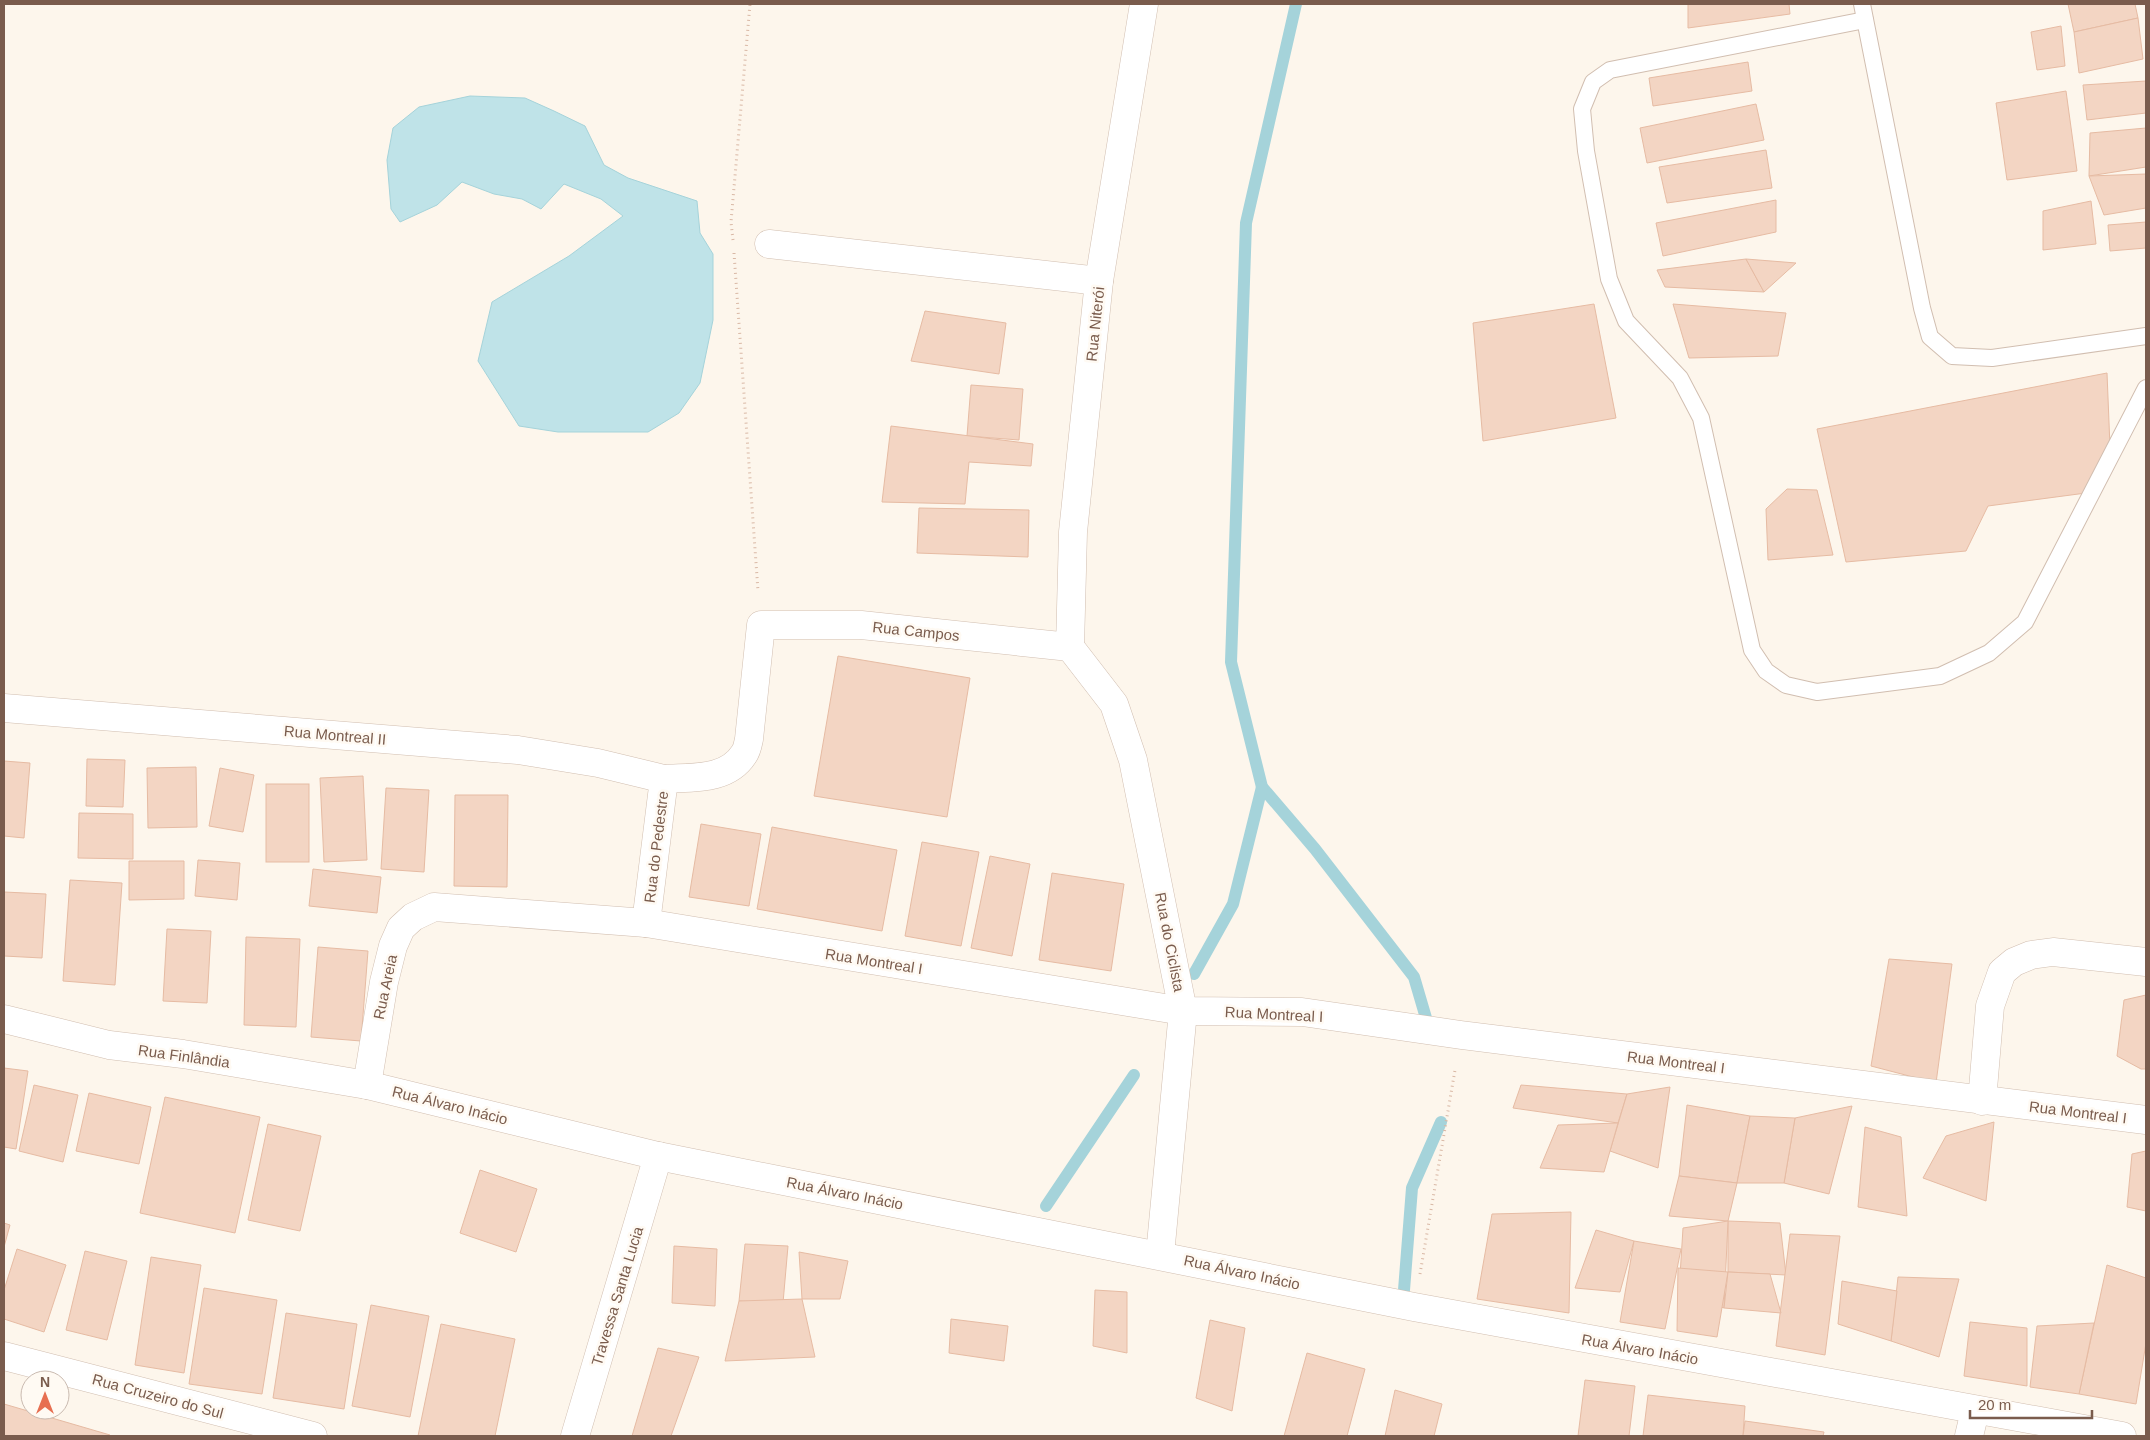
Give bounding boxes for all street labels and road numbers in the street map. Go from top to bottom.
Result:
street label: Rua Niterói [1083,286,1107,362]
street label: Rua Campos [872,618,960,644]
street label: Rua Montreal II [283,722,387,748]
street label: Rua do Pedestre [641,790,671,904]
street label: Rua do Ciclista [1152,891,1188,994]
street label: Rua Montreal I [824,945,924,977]
street label: Rua Areia [370,952,400,1021]
street label: Rua Montreal I [1224,1003,1324,1025]
street label: Rua Finlândia [137,1041,232,1071]
street label: Rua Montreal I [1626,1048,1726,1076]
street label: Rua Álvaro Inácio [390,1082,510,1128]
street label: Rua Montreal I [2028,1098,2128,1126]
street label: Rua Álvaro Inácio [785,1173,905,1213]
street label: Travessa Santa Lucia [588,1224,646,1368]
street label: Rua Álvaro Inácio [1182,1251,1302,1293]
street label: Rua Álvaro Inácio [1580,1330,1700,1368]
street label: Rua Cruzeiro do Sul [91,1370,225,1422]

